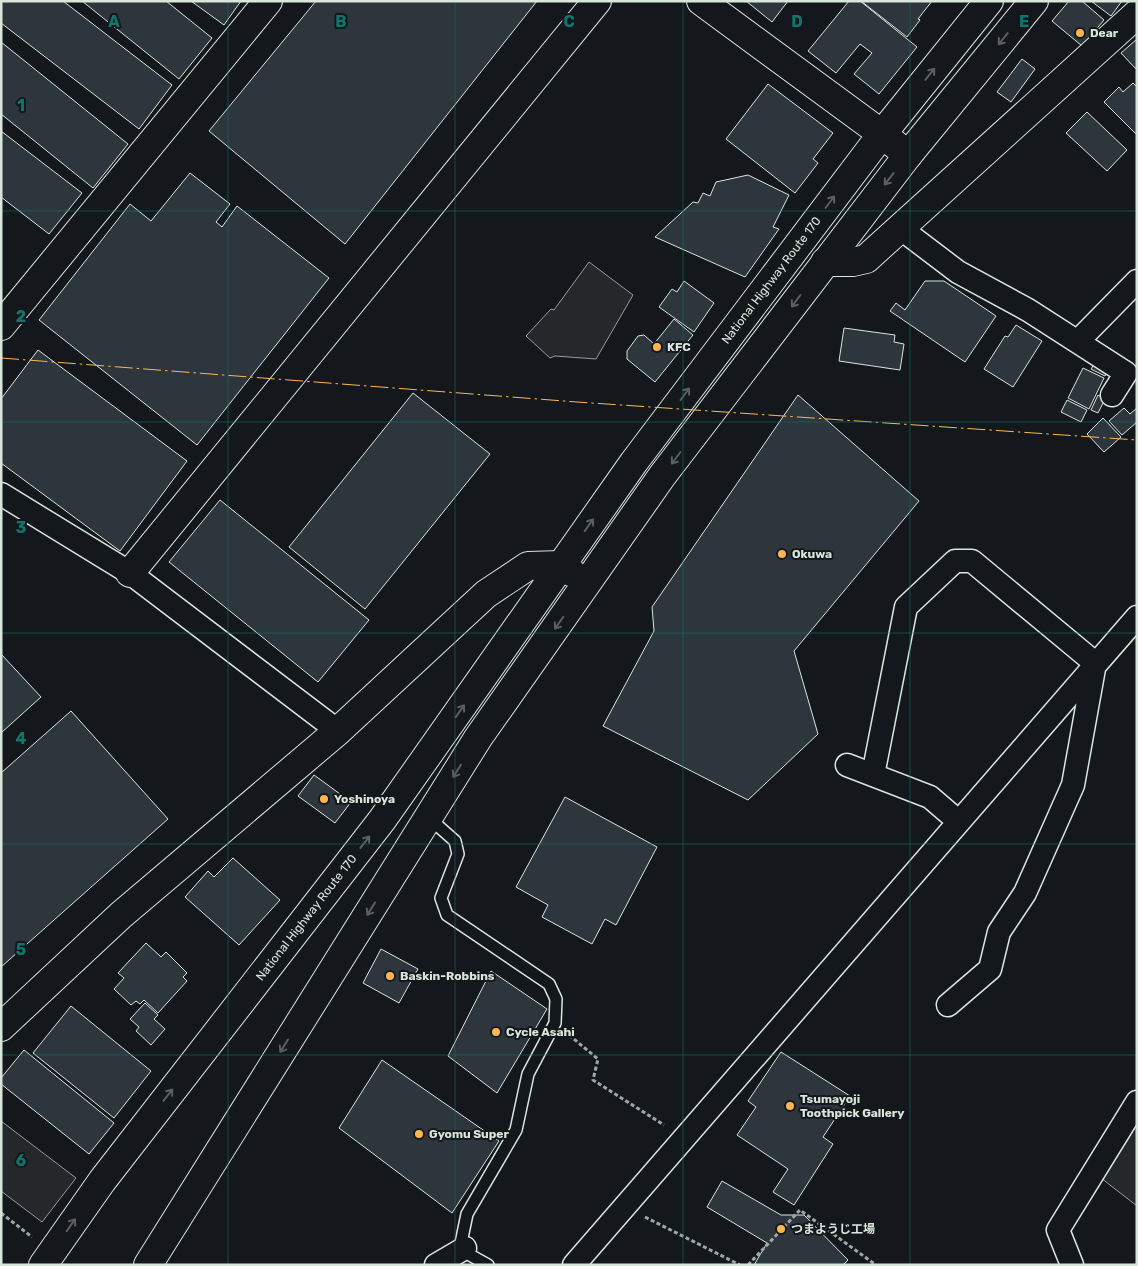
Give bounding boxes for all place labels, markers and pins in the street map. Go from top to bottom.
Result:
place label: Dear [1090,26,1119,40]
marker: Dear [1074,27,1086,39]
place label: KFC [667,340,691,354]
marker: KFC [651,341,663,353]
place label: Okuwa [792,547,832,561]
marker: Okuwa [776,548,788,560]
place label: Yoshinoya [334,792,395,806]
marker: Yoshinoya [318,793,330,805]
place label: Baskin-Robbins [400,969,495,983]
marker: Baskin-Robbins [384,970,396,982]
place label: Cycle Asahi [506,1025,575,1039]
marker: Cycle Asahi [490,1026,502,1038]
place label: Tsumayoji Toothpick Gallery [800,1092,904,1120]
marker: Tsumayoji Toothpick Gallery [784,1100,796,1112]
place label: Gyomu Super [429,1127,509,1141]
marker: Gyomu Super [413,1128,425,1140]
place label: つまようじ工場 [791,1222,875,1236]
marker: つまようじ工場 [775,1223,787,1235]

